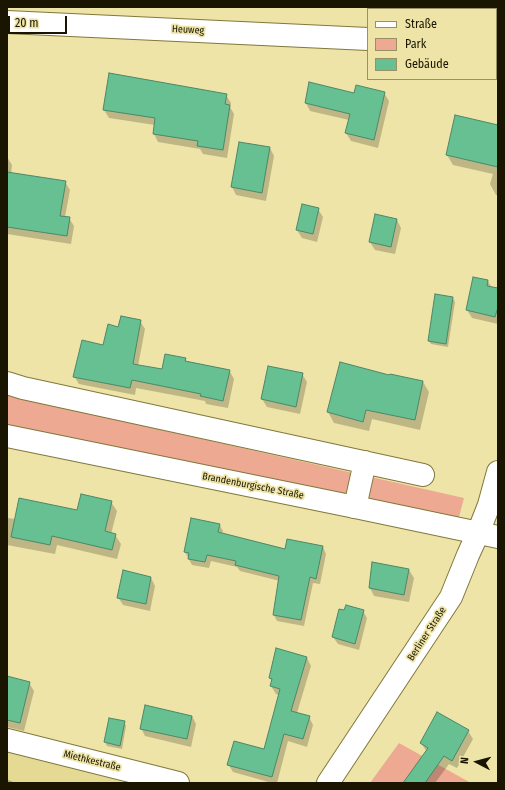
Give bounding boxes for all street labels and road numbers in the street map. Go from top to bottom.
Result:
street label: Heuweg [171,23,205,37]
street label: Brandenburgische Straße [201,470,305,502]
street label: Berliner Straße [405,605,449,663]
street label: Miethkestraße [62,748,122,774]

